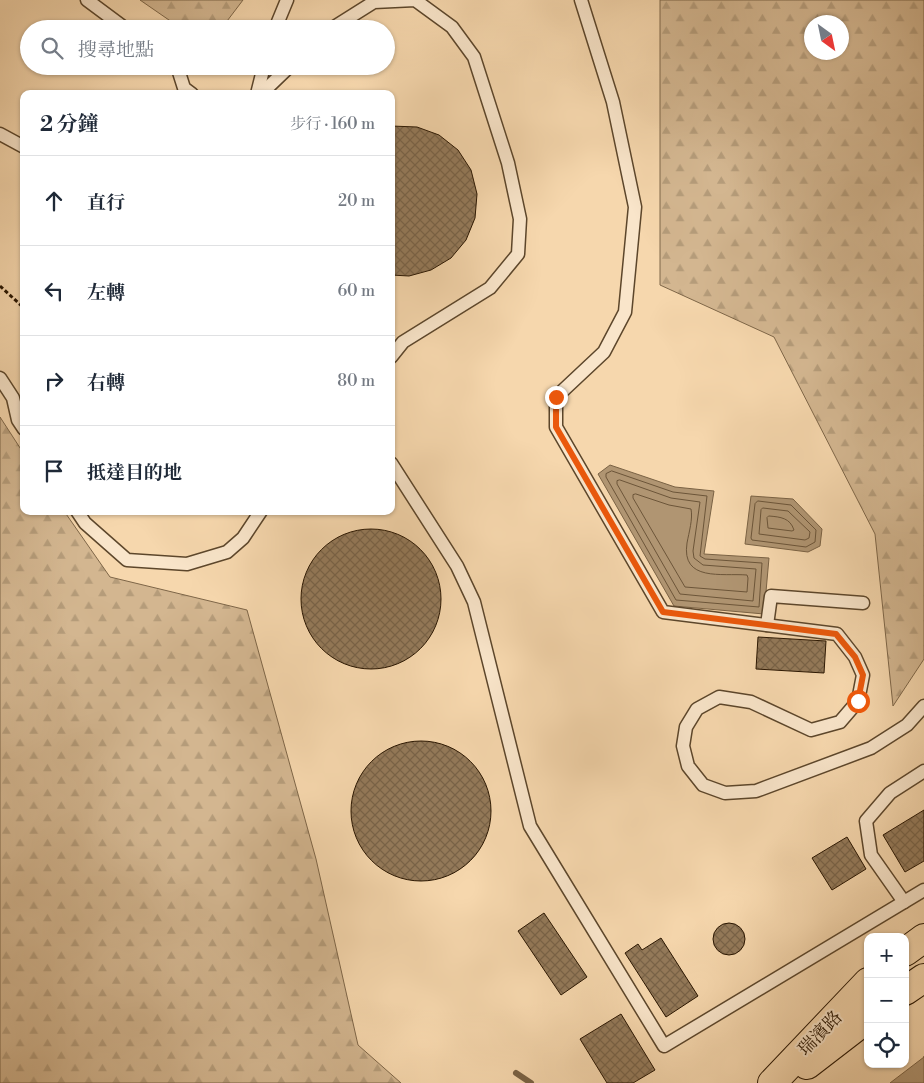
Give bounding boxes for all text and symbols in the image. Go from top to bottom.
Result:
north arrow [804,15,849,60]
search box [20,20,395,75]
icon: search [38,34,66,62]
text: 搜尋地點 [78,38,154,62]
text: 2 分鐘 [40,112,99,138]
text: 步行 · 160 m [290,114,375,134]
icon: ahead [40,187,68,215]
text: 直行 [87,191,125,215]
text: 20 m [338,191,375,211]
icon: left [40,277,68,305]
text: 左轉 [87,281,125,305]
text: 60 m [337,281,375,301]
icon: right [40,367,68,395]
text: 右轉 [87,371,125,395]
text: 80 m [337,371,375,391]
route end [545,386,568,409]
icon: arrive [40,457,68,485]
text: 抵達目的地 [87,461,182,485]
route start [847,690,870,713]
map controls [864,933,909,1068]
button: + [864,933,909,978]
button: − [864,978,909,1023]
street label: 瑞濱路 [793,1006,847,1061]
button: locate [864,1023,909,1068]

